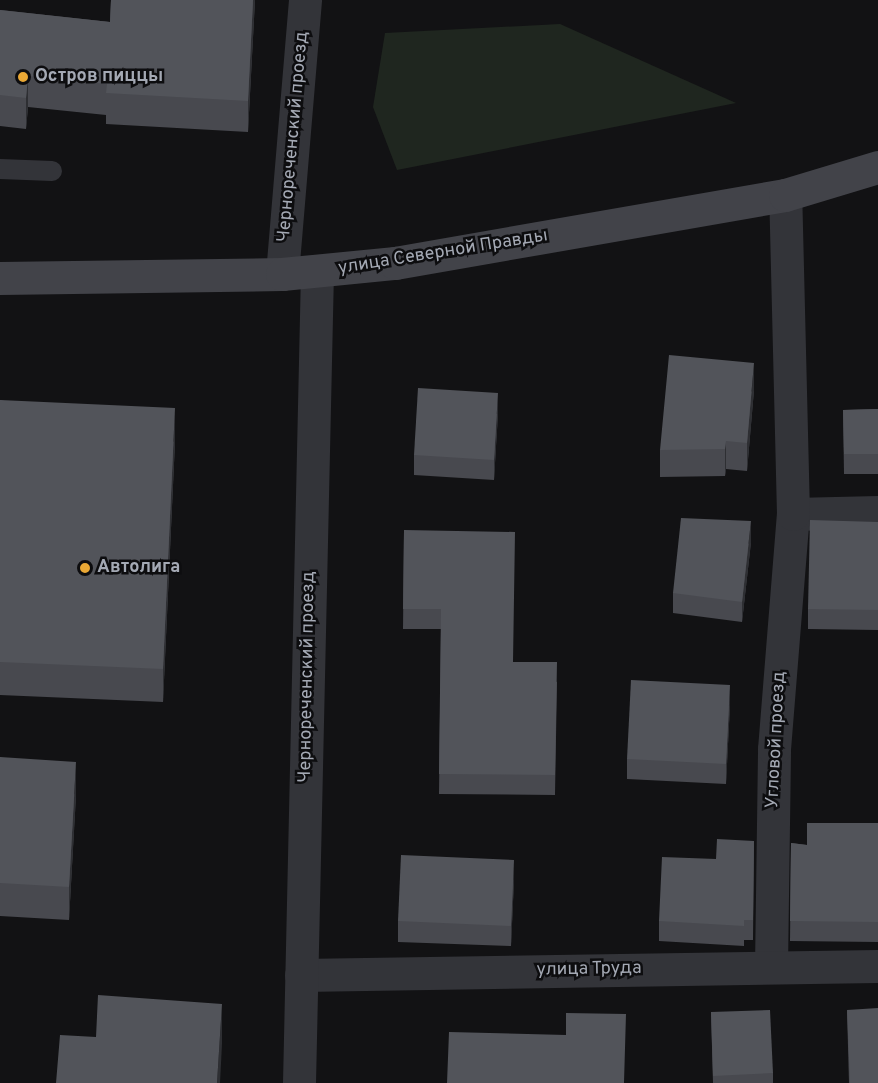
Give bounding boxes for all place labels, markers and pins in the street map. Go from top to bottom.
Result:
place label: Остров пиццы [35,66,163,88]
marker: Остров пиццы [16,70,30,84]
place label: Автолига [97,557,180,579]
marker: Автолига [78,561,92,575]

